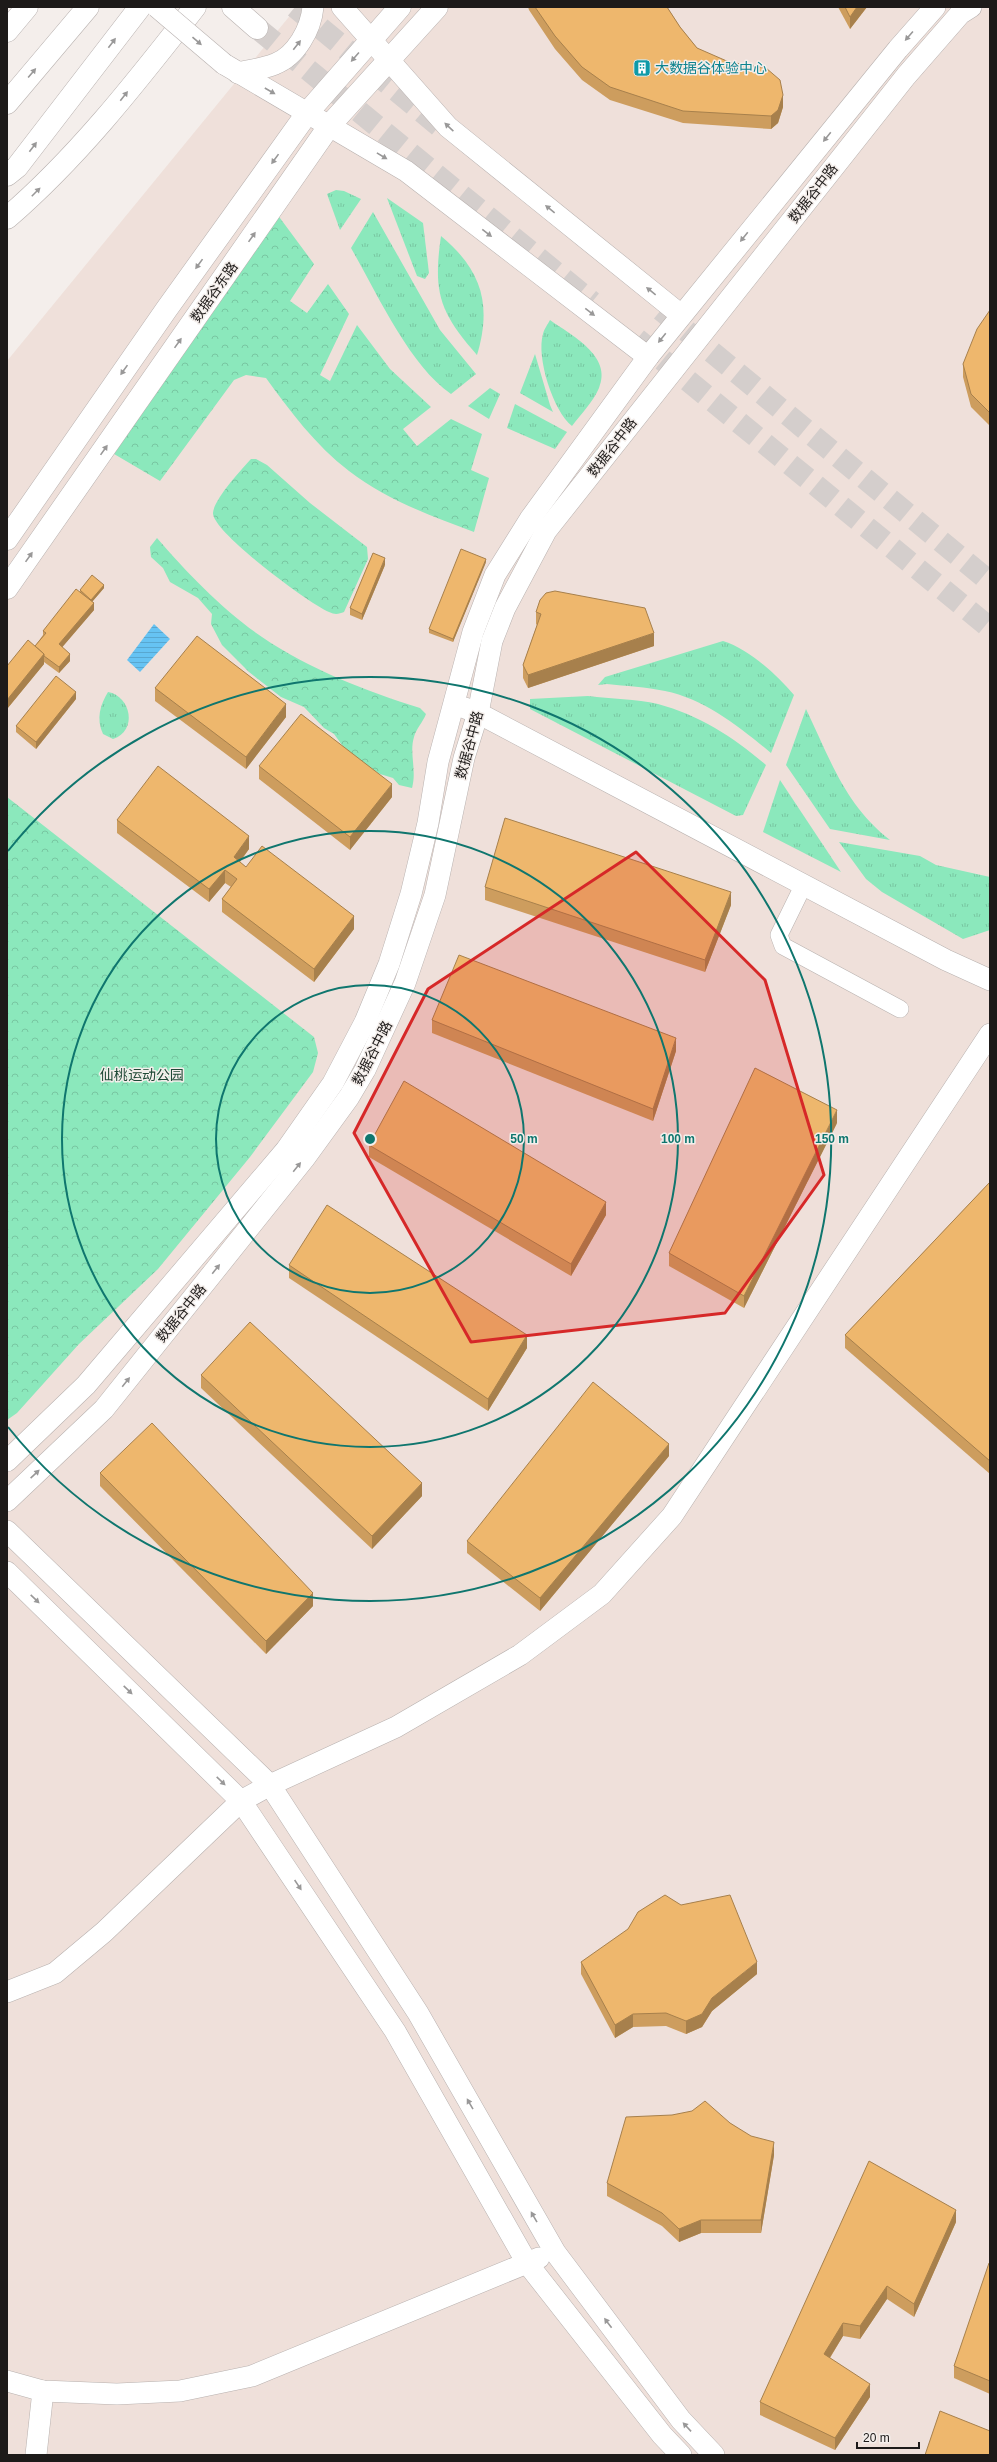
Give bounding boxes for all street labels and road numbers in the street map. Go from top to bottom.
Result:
street label: 数据谷中路 [785,160,841,226]
street label: 数据谷东路 [187,259,241,325]
street label: 数据谷中路 [584,414,640,480]
street label: 数据谷中路 [452,709,486,781]
street label: 数据谷中路 [349,1018,395,1088]
street label: 数据谷中路 [153,1281,209,1345]

